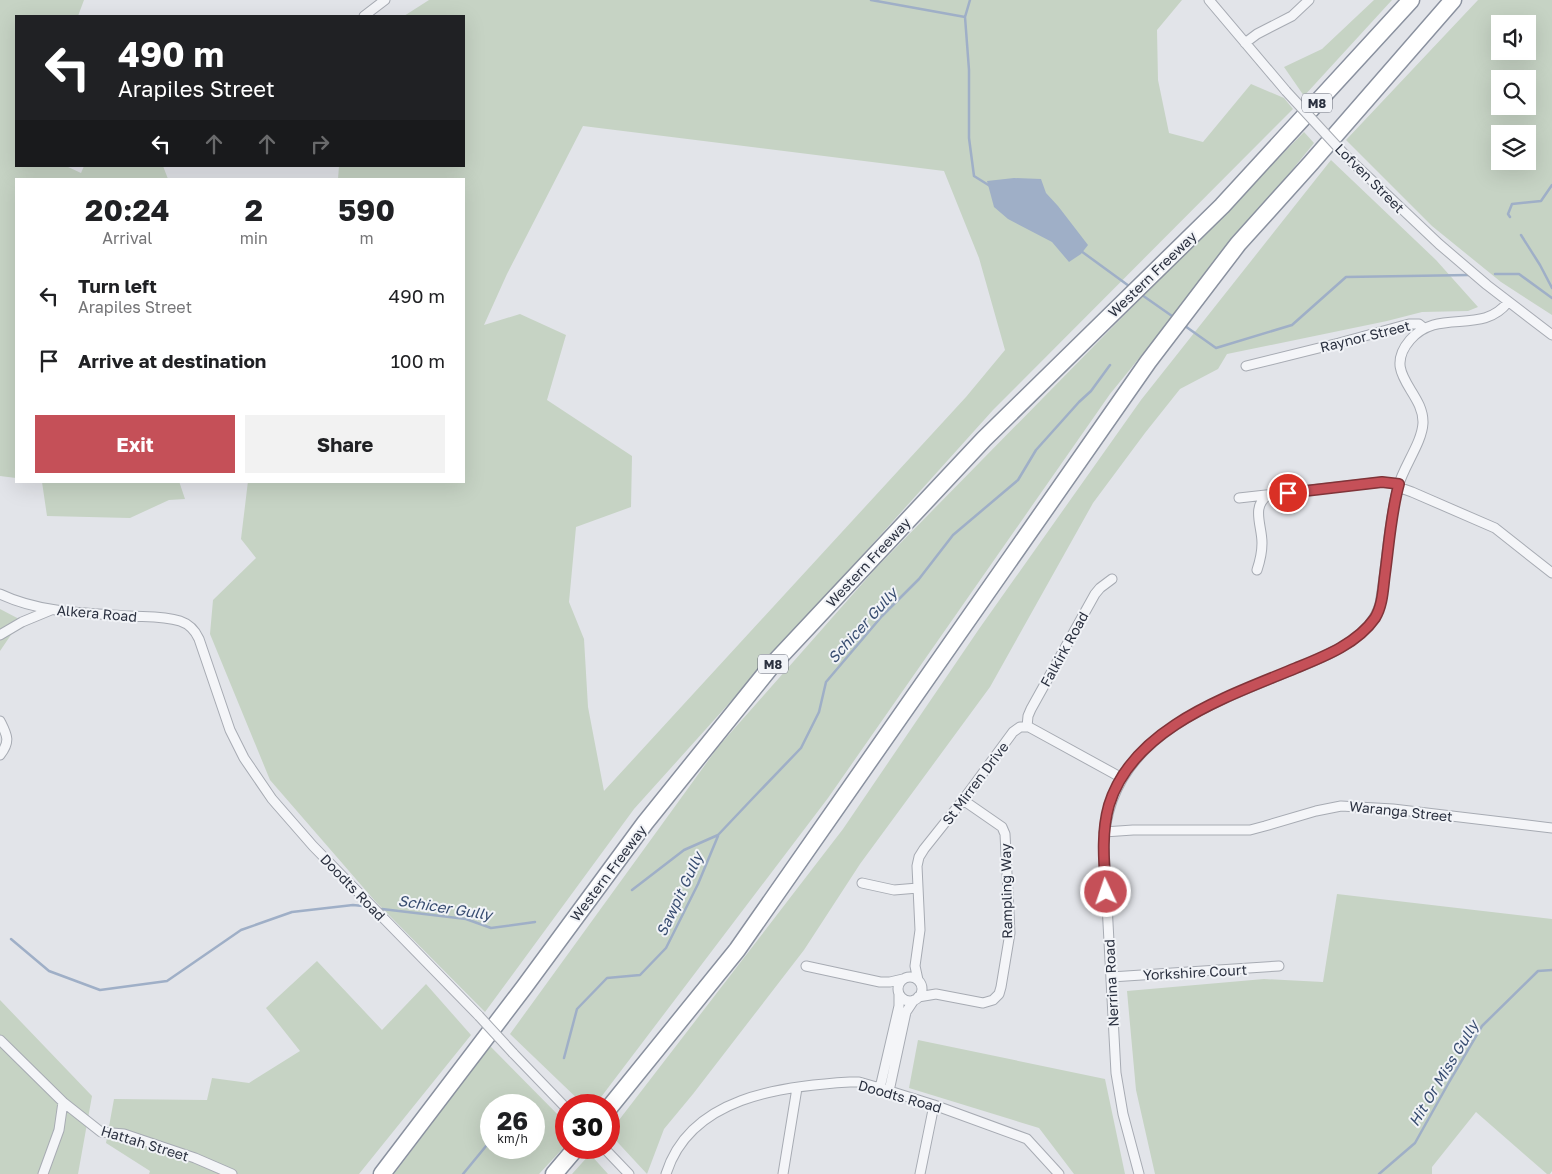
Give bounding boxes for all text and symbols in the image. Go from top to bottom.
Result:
map controls [1491,15,1536,170]
button: sound [1491,15,1536,60]
text: 490 m [118,33,224,75]
icon: left [35,35,100,100]
button: search [1491,70,1536,115]
text: Arapiles Street [118,75,275,102]
road number: M8 [1302,94,1332,112]
button: layers [1491,125,1536,170]
icon: left [147,130,175,158]
icon: ahead [200,130,228,158]
icon: ahead [253,130,281,158]
icon: right [306,130,334,158]
street label: Lofven Street [1332,140,1408,216]
text: 20:24 [85,192,170,228]
text: 2 [245,192,263,228]
text: 590 [338,192,395,228]
street label: Western Freeway [1104,227,1200,320]
text: Arrival [102,228,152,248]
text: min [240,228,268,248]
text: m [359,228,374,248]
text: Turn left [78,274,157,297]
icon: left [35,282,63,310]
text: 490 m [389,284,445,307]
text: Arapiles Street [78,297,192,317]
street label: Raynor Street [1318,317,1412,355]
icon: arrive [35,347,63,375]
text: Arrive at destination [78,349,266,372]
text: 100 m [391,349,445,372]
button: Exit [35,415,235,473]
button: Share [245,415,445,473]
pin [1267,472,1309,514]
icon: arrive [1274,479,1302,507]
street label: Western Freeway [822,514,914,610]
water label: Schicer Gully [824,582,903,667]
street label: Alkera Road [56,601,138,625]
street label: Falkirk Road [1036,608,1092,690]
road number: M8 [758,654,788,674]
street label: St Mirren Drive [938,738,1012,828]
street label: Waranga Street [1348,797,1454,825]
street label: Western Freeway [566,821,650,924]
street label: Rampling Way [997,843,1015,939]
water label: Sawpit Gully [652,847,708,939]
street label: Doodts Road [317,850,389,924]
position arrow [1079,865,1131,917]
water label: Schicer Gully [397,891,496,925]
street label: Nerrina Road [1100,939,1122,1027]
street label: Yorkshire Court [1143,961,1247,983]
water label: Hit Or Miss Gully [1404,1015,1484,1129]
street label: Doodts Road [856,1076,944,1116]
speed limit sign: 30 [555,1094,620,1159]
text: 26 [497,1105,528,1136]
street label: Hattah Street [99,1122,191,1164]
text: km/h [497,1131,528,1146]

